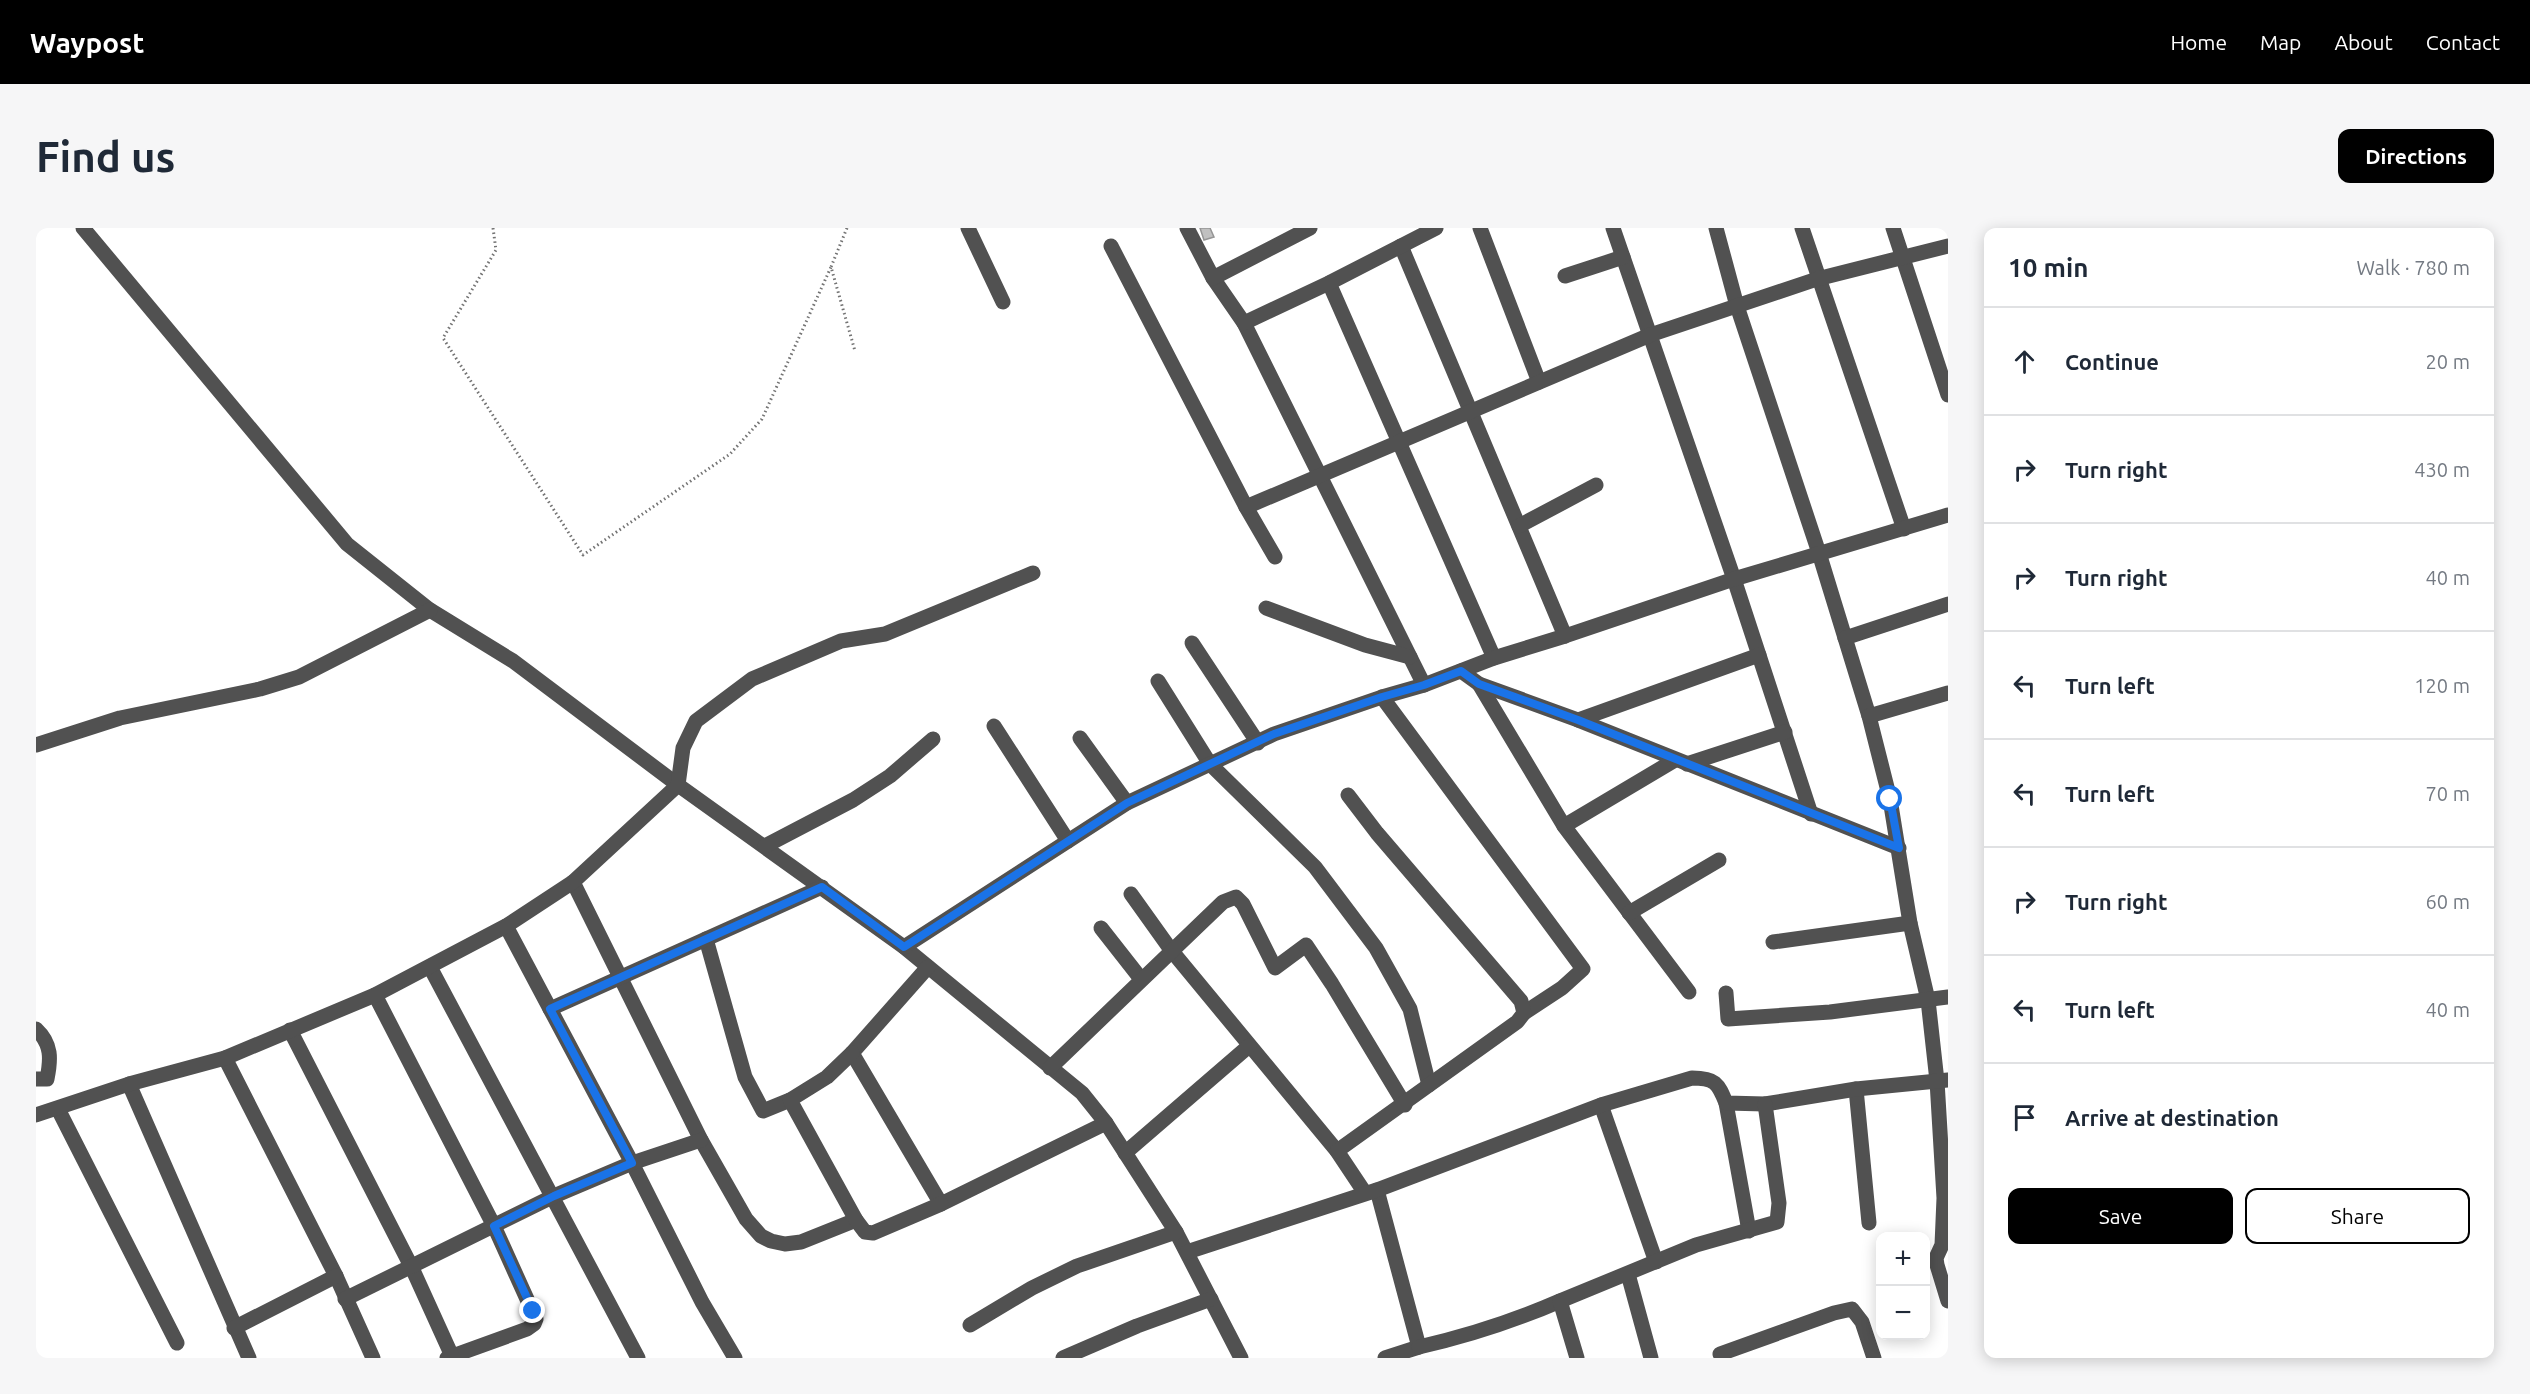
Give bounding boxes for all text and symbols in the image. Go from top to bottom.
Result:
text: Waypost [30,27,144,58]
text: Home [2170,30,2227,54]
text: Map [2260,30,2301,54]
text: About [2334,30,2393,54]
text: Contact [2426,30,2500,54]
button: Directions [2338,129,2494,183]
text: Find us [36,133,175,180]
text: 10 min [2008,253,2088,282]
text: Walk · 780 m [2357,256,2470,279]
icon: ahead [2008,345,2041,378]
text: Continue [2065,349,2159,374]
text: 20 m [2426,350,2470,373]
icon: right [2008,453,2041,486]
text: Turn right [2065,457,2167,482]
text: 430 m [2414,458,2470,481]
icon: right [2008,561,2041,594]
text: Turn right [2065,565,2167,590]
text: 40 m [2426,566,2470,589]
icon: left [2008,669,2041,702]
text: Turn left [2065,673,2155,698]
text: 120 m [2414,674,2470,697]
icon: left [2008,777,2041,810]
text: Turn left [2065,781,2155,806]
text: 70 m [2426,782,2470,805]
route start [1876,785,1902,811]
icon: right [2008,885,2041,918]
text: Turn right [2065,889,2167,914]
text: 60 m [2426,890,2470,913]
icon: left [2008,993,2041,1026]
text: Turn left [2065,997,2155,1022]
text: 40 m [2426,998,2470,1021]
icon: arrive [2008,1101,2041,1134]
text: Arrive at destination [2065,1105,2279,1130]
button: Save [2008,1188,2233,1244]
button: Share [2245,1188,2470,1244]
map controls [1876,1232,1930,1340]
button: + [1876,1232,1930,1286]
button: − [1876,1286,1930,1340]
route end [519,1297,545,1323]

